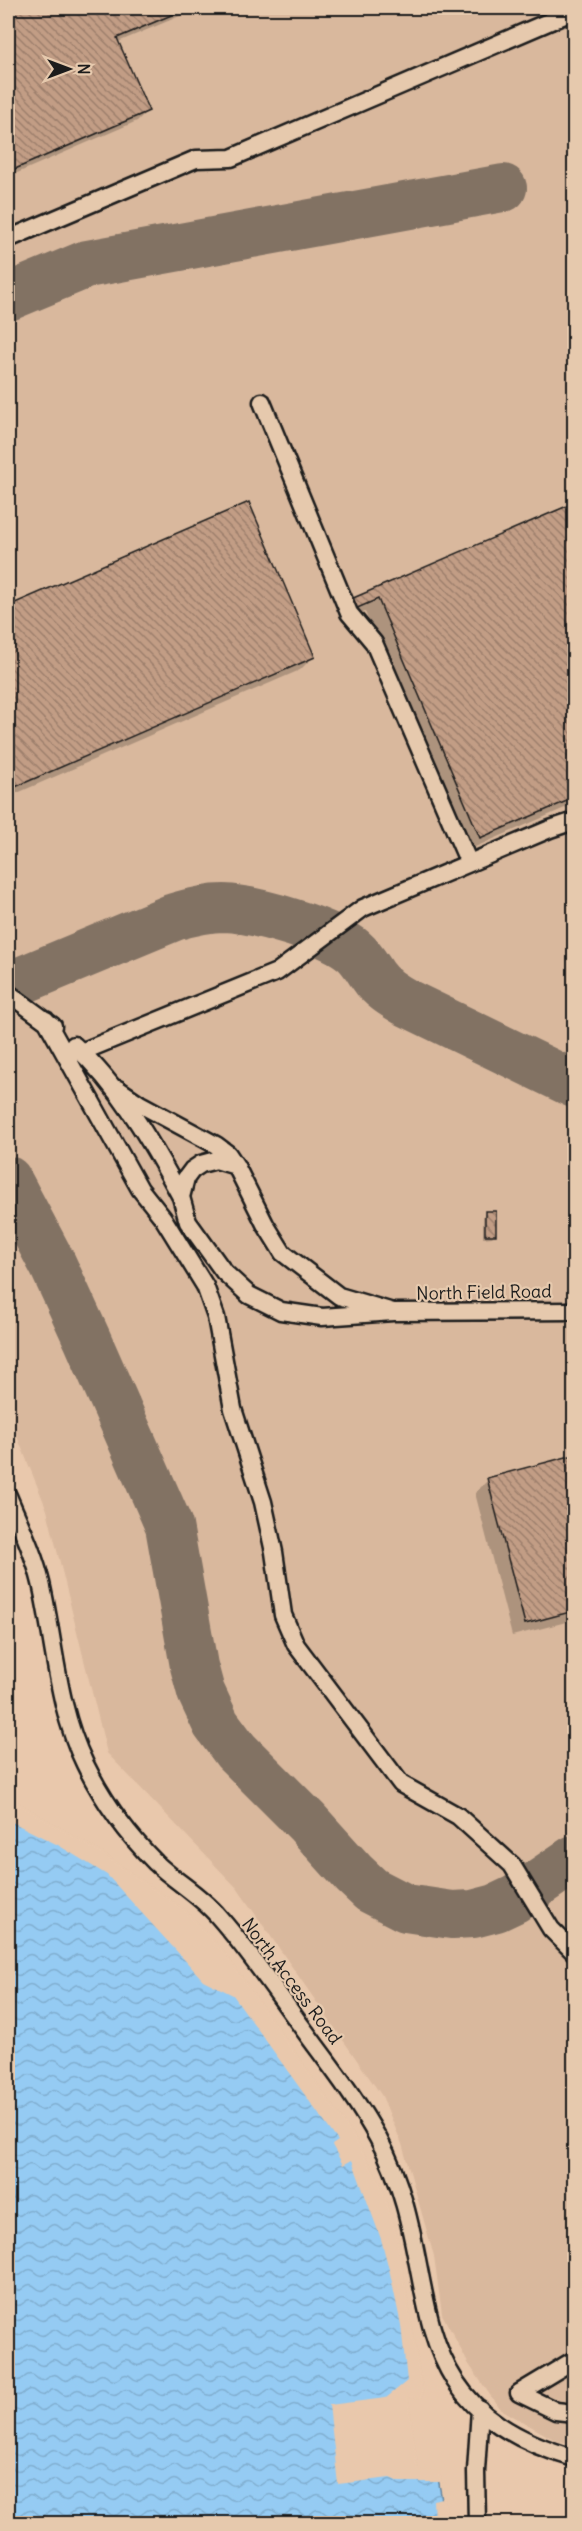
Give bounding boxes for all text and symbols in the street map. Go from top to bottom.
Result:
north arrow [39,39,99,99]
text: N [74,63,94,75]
street label: North Field Road [416,1279,552,1305]
street label: North Access Road [237,1913,347,2049]

